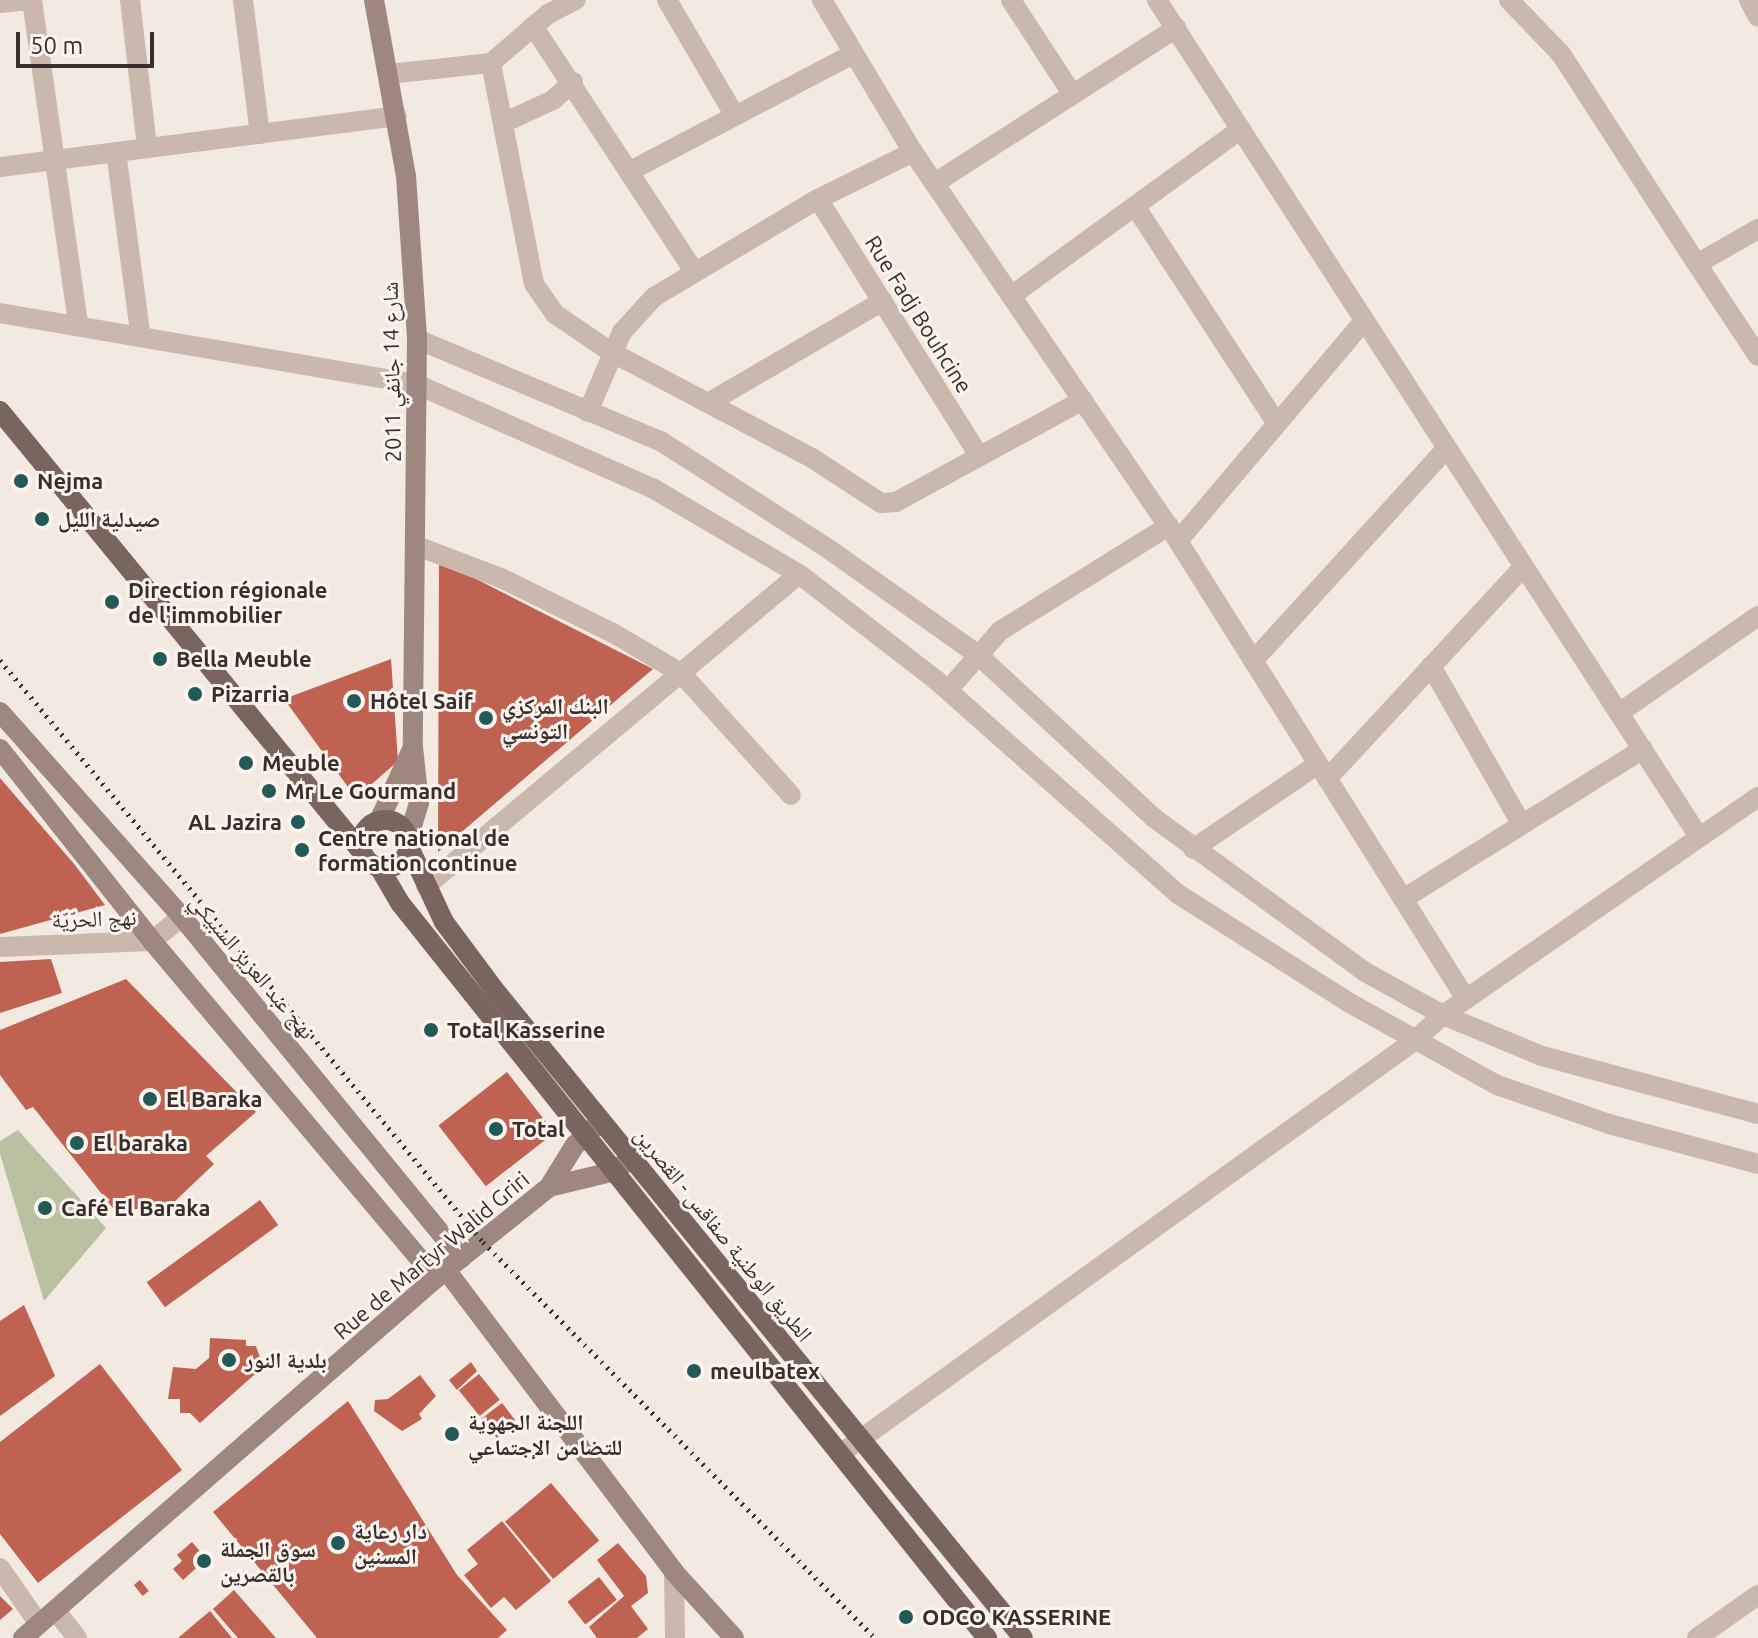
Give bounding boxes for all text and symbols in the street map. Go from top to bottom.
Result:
scale bar [20,16,158,66]
text: 50 m [30,32,83,59]
street label: Rue Fadj Bouhcine [860,230,978,398]
street label: شارع 14 جانفي 2011 [376,281,406,463]
place label: Nejma [37,468,103,494]
marker: Nejma [12,472,30,490]
place label: صيدلية الليل [58,506,160,532]
marker: صيدلية الليل [33,510,51,528]
place label: Direction régionale de l'immobilier [128,576,327,628]
marker: Direction régionale de l'immobilier [103,593,121,611]
place label: Bella Meuble [176,646,312,672]
marker: Bella Meuble [151,650,169,668]
place label: Pizarria [211,681,290,707]
marker: Pizarria [186,685,204,703]
place label: Hôtel Saif [370,688,473,714]
marker: Hôtel Saif [345,692,363,710]
place label: البنك المركزي التونسي [502,692,609,744]
marker: البنك المركزي التونسي [477,709,495,727]
place label: Meuble [262,750,340,776]
marker: Meuble [237,754,255,772]
place label: Mr Le Gourmand [285,778,456,804]
marker: Mr Le Gourmand [260,782,278,800]
place label: AL Jazira [188,809,282,835]
marker: AL Jazira [289,813,307,831]
place label: Centre national de formation continue [318,824,518,876]
marker: Centre national de formation continue [293,841,311,859]
street label: نهج عبد العزيز السبيكي [185,888,321,1044]
street label: نهج الحرّيّة [51,903,137,933]
place label: Total Kasserine [447,1017,605,1043]
marker: Total Kasserine [422,1021,440,1039]
place label: El Baraka [166,1086,262,1112]
marker: El Baraka [141,1090,159,1108]
place label: Total [512,1116,565,1142]
marker: Total [487,1120,505,1138]
street label: الطريق الوطنية صفاقس - القصرين [630,1122,818,1346]
place label: El baraka [93,1130,188,1156]
marker: El baraka [68,1134,86,1152]
street label: Rue de Martyr Walid Griri [328,1165,534,1345]
place label: Café El Baraka [61,1195,210,1221]
marker: Café El Baraka [36,1199,54,1217]
place label: بلدية النور [245,1347,327,1373]
marker: بلدية النور [220,1351,238,1369]
place label: meulbatex [710,1358,820,1384]
marker: meulbatex [685,1362,703,1380]
place label: اللجنة الجهوية للتضامن الإجتماعي [468,1408,622,1460]
marker: اللجنة الجهوية للتضامن الإجتماعي [443,1425,461,1443]
place label: دار رعاية المسنين [354,1517,427,1568]
marker: دار رعاية المسنين [329,1534,347,1552]
place label: سوق الجملة بالقصرين [220,1535,316,1586]
marker: سوق الجملة بالقصرين [195,1552,213,1570]
place label: ODCO KASSERINE [922,1604,1111,1630]
marker: ODCO KASSERINE [897,1608,915,1626]

